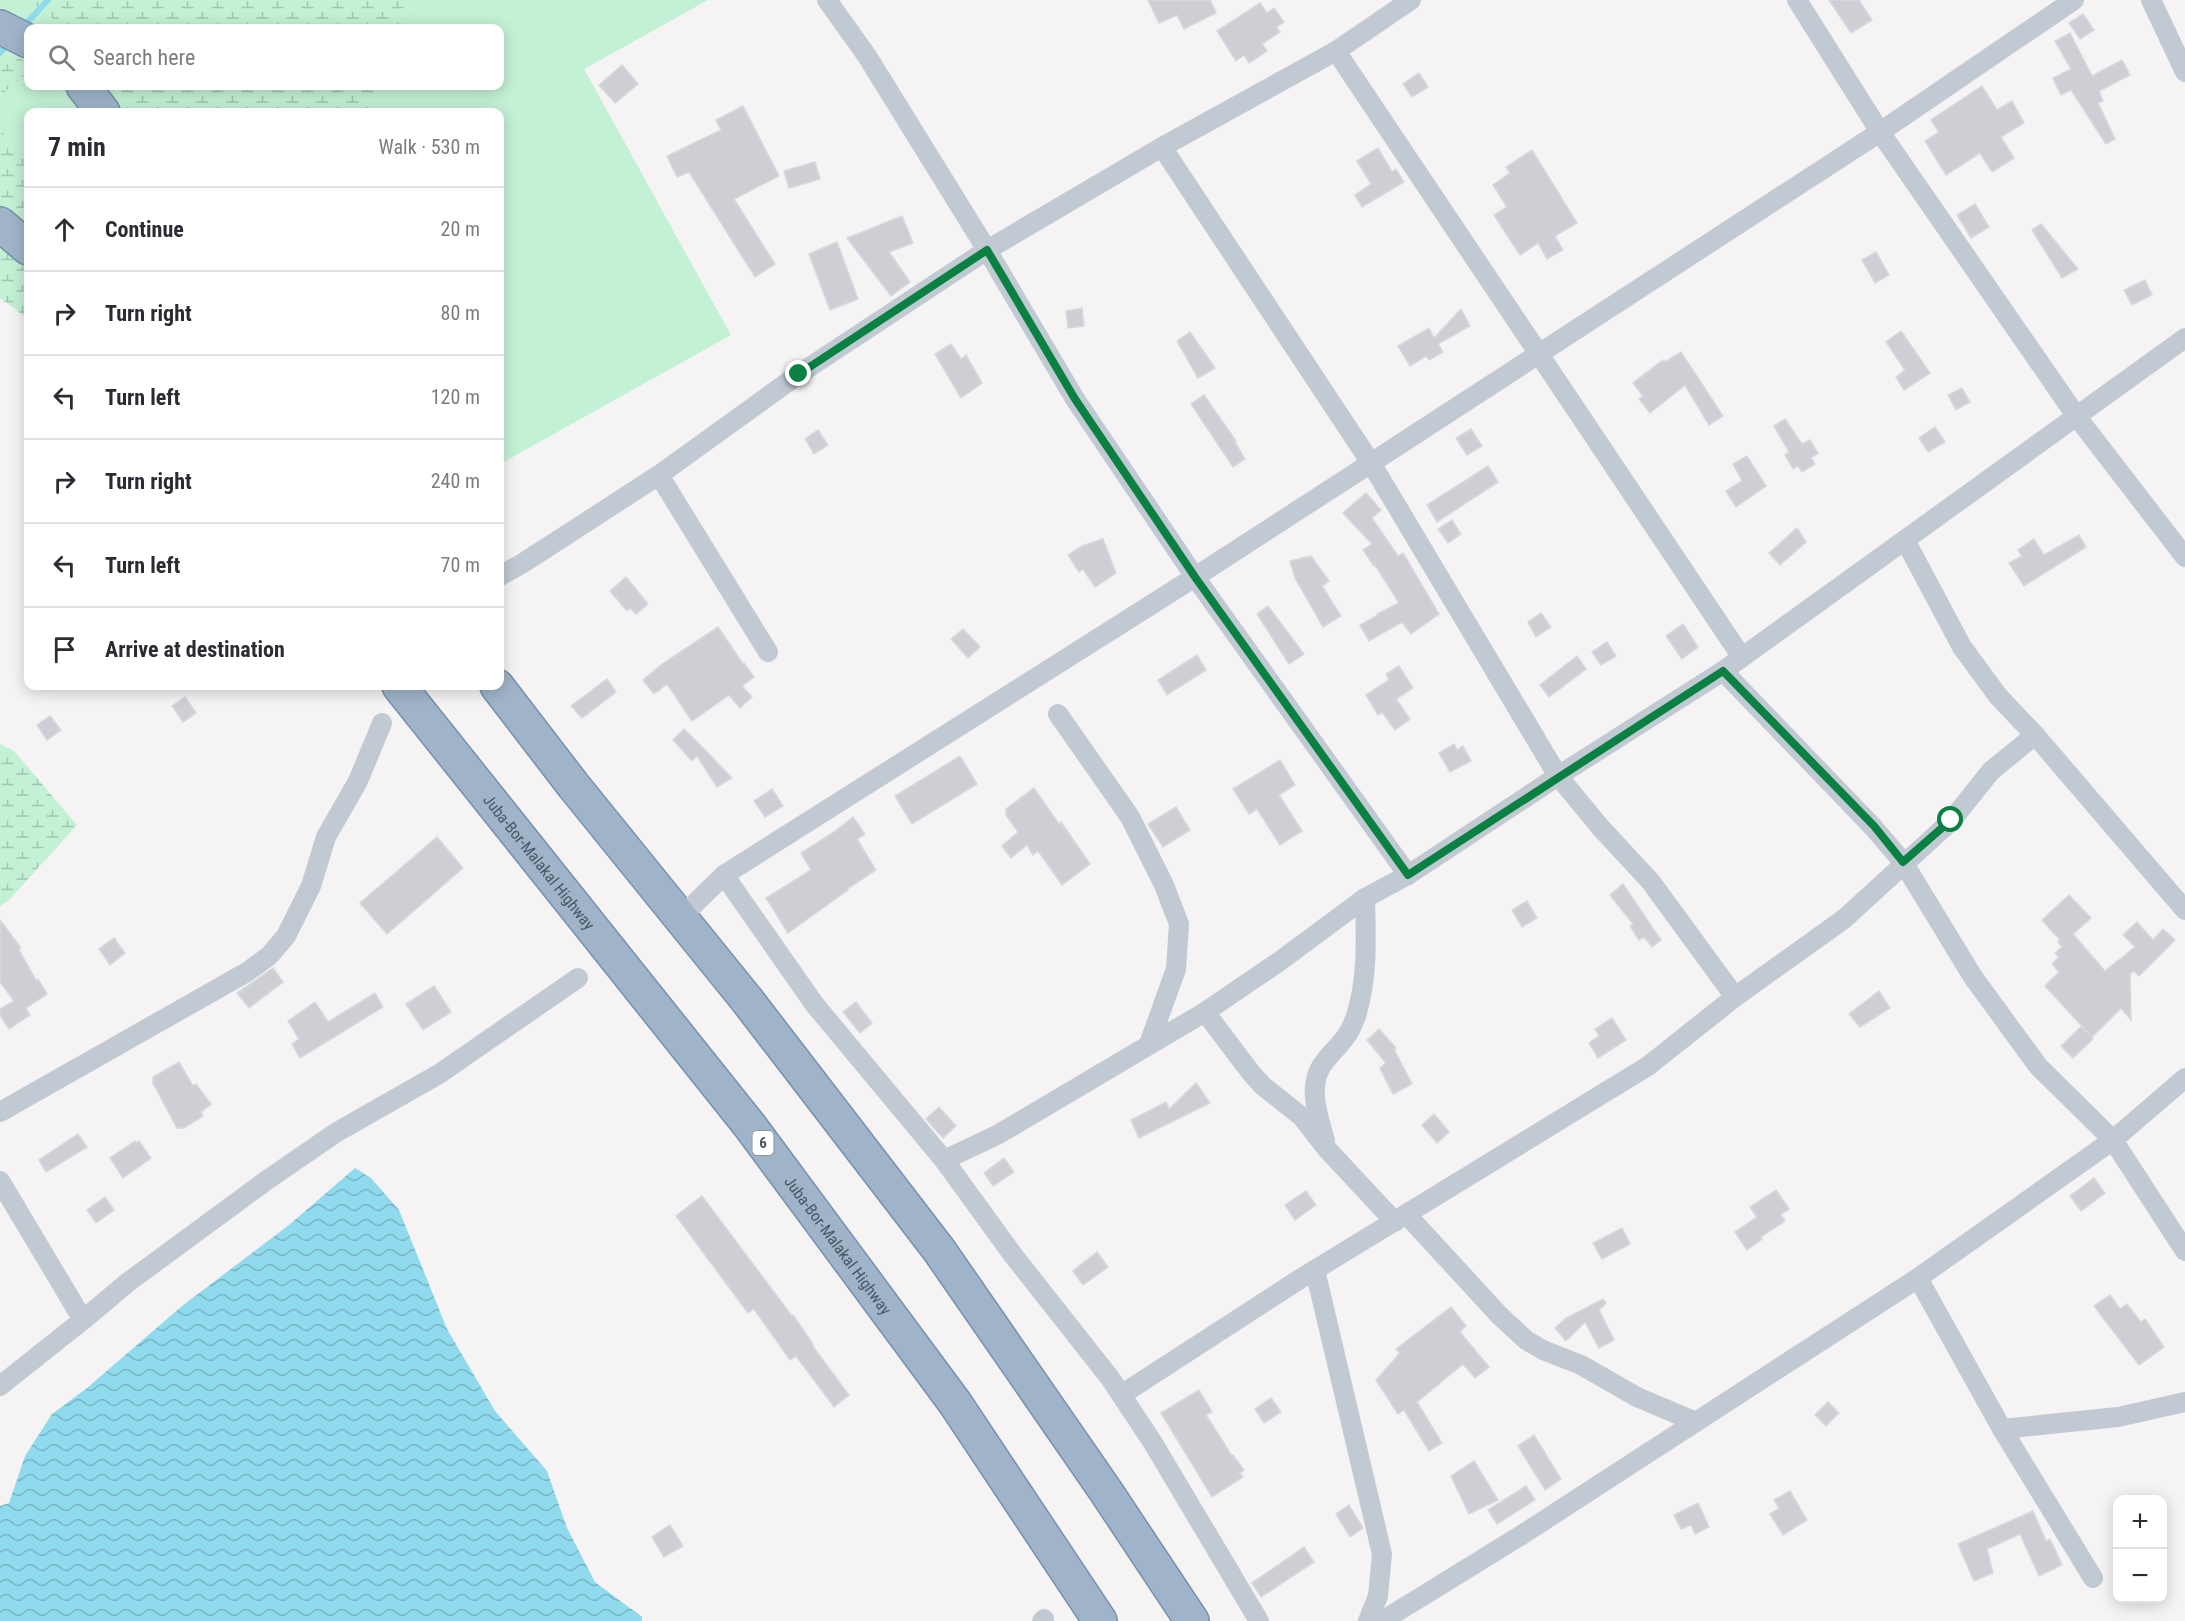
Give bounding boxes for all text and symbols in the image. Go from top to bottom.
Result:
search box [24,24,504,90]
icon: search [45,41,78,74]
text: Search here [93,45,195,70]
text: 7 min [48,132,106,162]
text: Walk · 530 m [379,135,480,159]
icon: ahead [48,213,81,246]
text: Continue [105,217,184,242]
text: 20 m [441,217,480,241]
icon: right [48,297,81,330]
text: Turn right [105,301,192,326]
text: 80 m [441,301,480,325]
route end [785,360,811,386]
icon: left [48,381,81,414]
text: Turn left [105,385,180,410]
text: 120 m [431,385,480,409]
icon: right [48,465,81,498]
text: Turn right [105,469,192,494]
text: 240 m [431,469,480,493]
icon: left [48,549,81,582]
text: Turn left [105,553,180,578]
text: 70 m [441,553,480,577]
icon: arrive [48,633,81,666]
text: Arrive at destination [105,637,285,662]
street label: Juba-Bor-Malakal Highway [480,790,599,934]
route start [1937,806,1963,832]
road number: 6 [752,1131,774,1155]
street label: Juba-Bor-Malakal Highway [781,1172,896,1318]
map controls [2113,1495,2167,1603]
button: + [2113,1495,2167,1549]
button: − [2113,1549,2167,1603]

